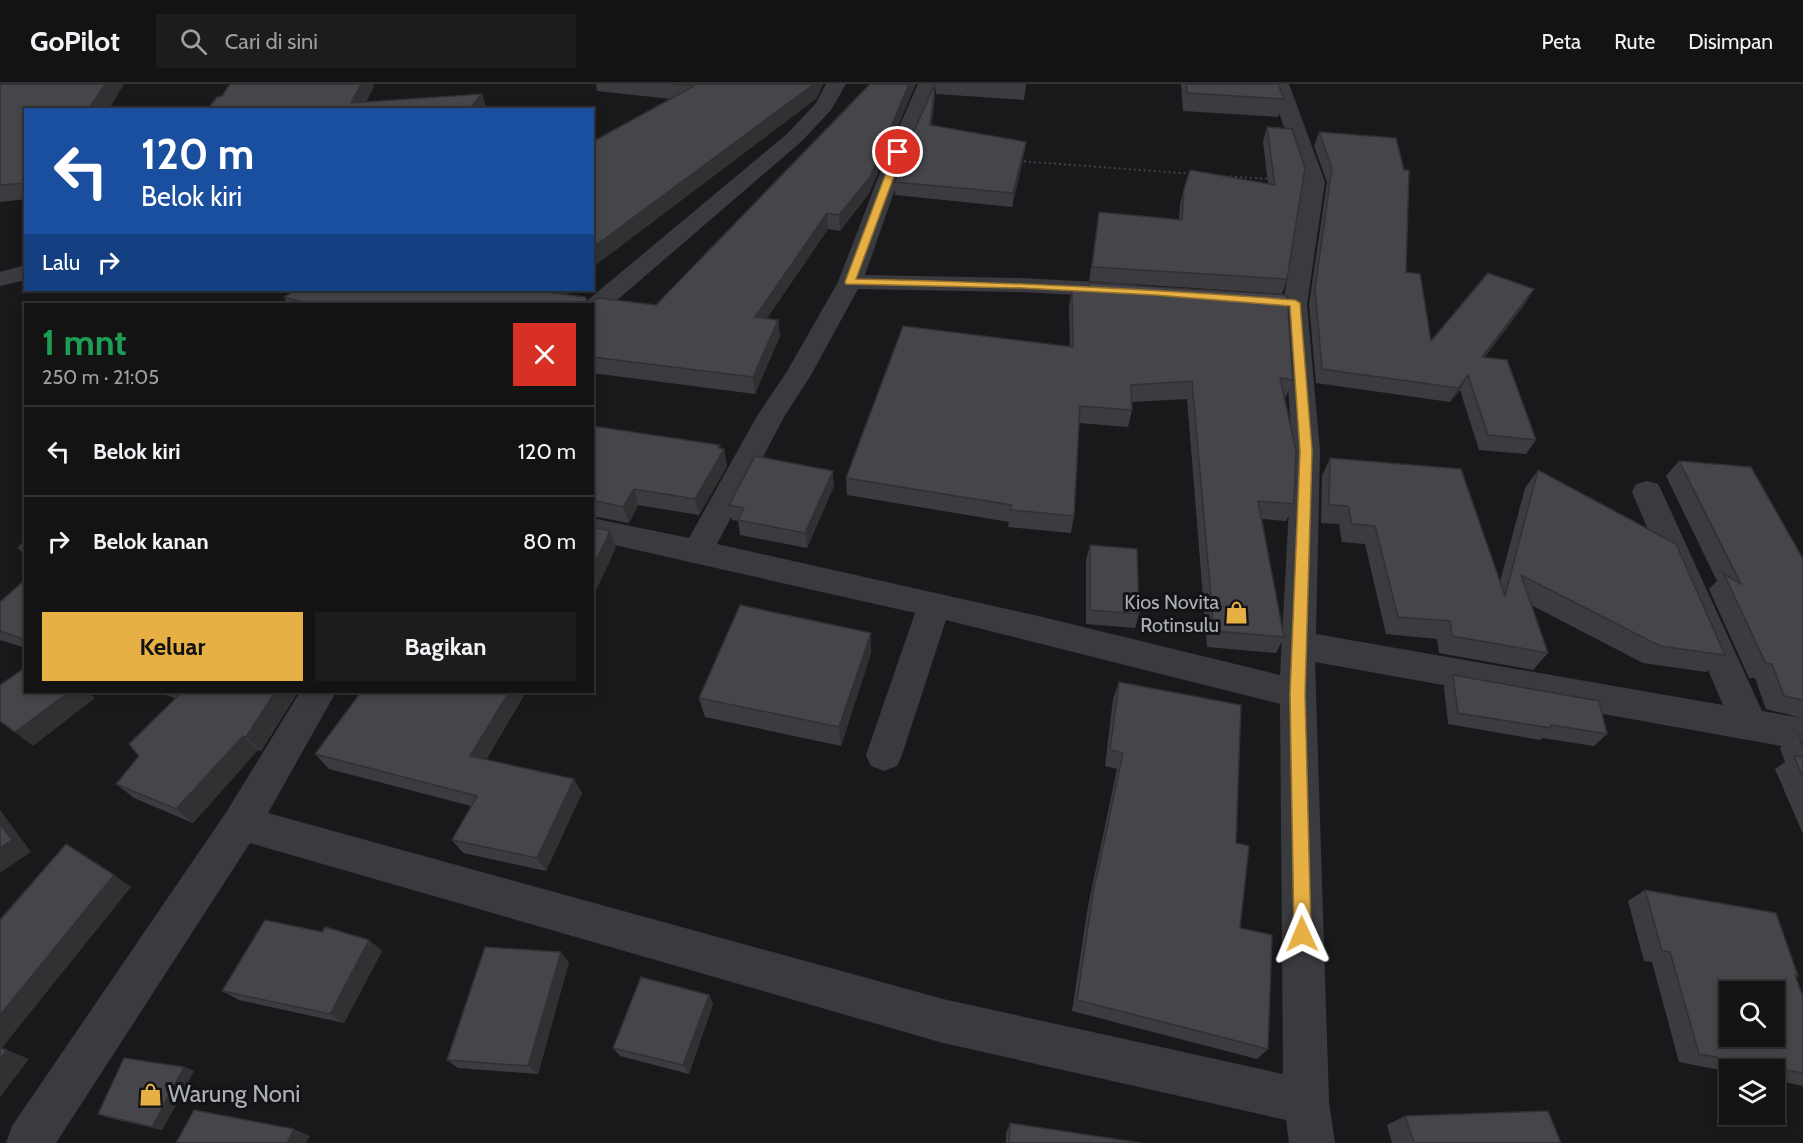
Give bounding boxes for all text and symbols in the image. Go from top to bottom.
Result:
search box [156,14,576,68]
text: GoPilot [30,24,120,58]
icon: search [177,25,210,58]
text: Cari di sini [225,28,318,55]
text: Peta [1542,29,1581,54]
text: Rute [1614,29,1655,54]
text: Disimpan [1688,29,1773,54]
pin [872,126,923,177]
text: 120 m [141,128,254,180]
icon: left [42,132,120,210]
icon: arrive [881,135,914,168]
text: Belok kiri [141,180,242,213]
icon: right [92,246,125,279]
text: Lalu [42,249,80,276]
text: 1 mnt [42,320,127,364]
button: close [513,323,576,386]
text: 250 m · 21:05 [42,365,159,389]
icon: left [42,435,75,468]
text: Belok kiri [93,438,180,465]
text: 120 m [518,438,576,465]
icon: right [42,525,75,558]
text: Belok kanan [93,528,209,555]
text: 80 m [523,528,576,555]
place label: Kios Novita Rotinsulu [1124,590,1219,637]
shop icon: Kios Novita Rotinsulu [1224,600,1250,626]
button: Keluar [42,612,303,681]
button: Bagikan [315,612,576,681]
position arrow [1270,902,1334,966]
map controls [1719,981,1785,1125]
button: search [1719,981,1785,1047]
button: layers [1719,1059,1785,1125]
place label: Warung Noni [168,1079,300,1108]
shop icon: Warung Noni [137,1081,163,1107]

